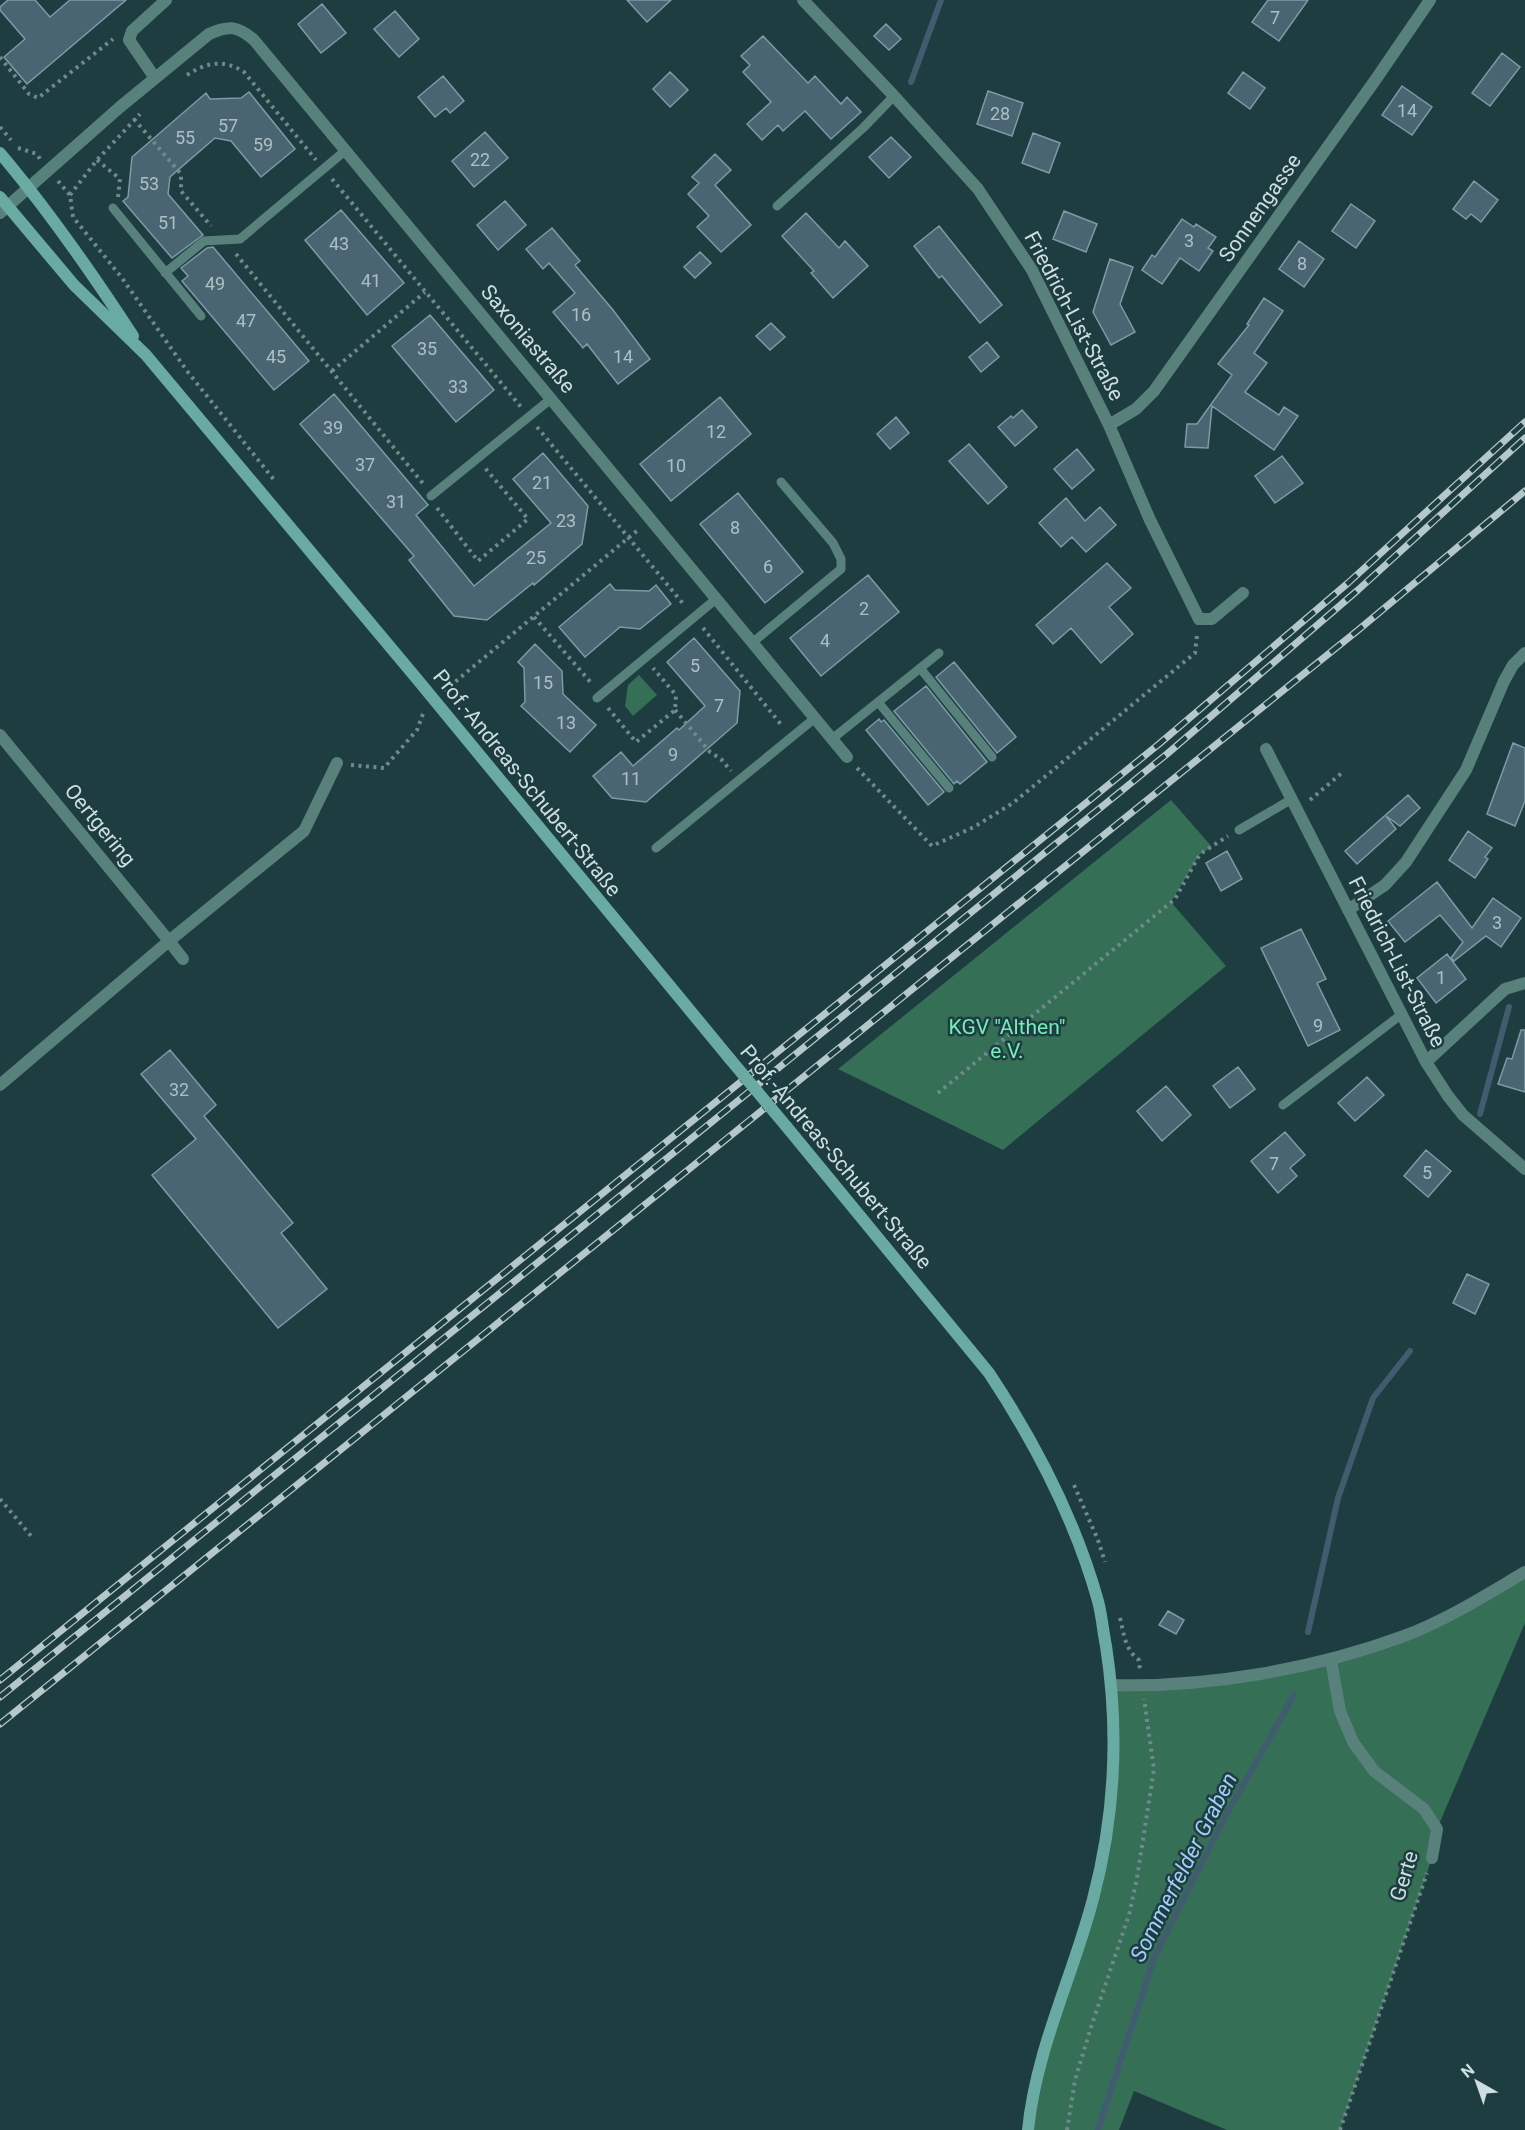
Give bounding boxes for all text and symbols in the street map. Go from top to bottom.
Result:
house number: 7 [1270,7,1280,28]
house number: 14 [1397,100,1417,121]
house number: 28 [990,103,1010,124]
house number: 57 [218,115,238,136]
house number: 55 [175,127,195,148]
house number: 59 [253,134,273,155]
house number: 22 [470,149,490,170]
street label: Sonnengasse [1214,149,1306,267]
house number: 53 [139,173,159,194]
house number: 51 [158,212,178,233]
street label: Friedrich-List-Straße [1019,227,1129,405]
house number: 3 [1184,230,1194,251]
house number: 43 [329,233,349,254]
house number: 8 [1297,253,1307,274]
house number: 41 [361,270,381,291]
house number: 49 [205,273,225,294]
street label: Saxoniastraße [476,280,580,398]
house number: 16 [571,304,591,325]
house number: 47 [236,310,256,331]
house number: 35 [417,338,437,359]
house number: 45 [266,346,286,367]
house number: 14 [613,346,633,367]
house number: 33 [448,376,468,397]
house number: 39 [323,417,343,438]
house number: 12 [706,421,726,442]
house number: 37 [355,454,375,475]
house number: 10 [666,455,686,476]
house number: 21 [532,472,552,493]
house number: 31 [386,491,406,512]
house number: 23 [556,510,576,531]
house number: 8 [730,517,740,538]
house number: 25 [526,547,546,568]
house number: 6 [763,556,773,577]
house number: 2 [859,598,869,619]
house number: 4 [820,630,830,651]
house number: 5 [690,655,700,676]
street label: Prof.-Andreas-Schubert-Straße [428,665,626,901]
house number: 15 [533,672,553,693]
house number: 7 [714,695,724,716]
house number: 13 [556,712,576,733]
house number: 9 [668,744,678,765]
house number: 11 [621,768,641,789]
street label: Oertgering [60,779,140,871]
street label: Friedrich-List-Straße [1344,873,1450,1051]
house number: 3 [1492,912,1502,933]
house number: 1 [1436,967,1446,988]
park label: KGV "Althen" e.V. [949,1015,1065,1063]
house number: 9 [1313,1015,1323,1036]
street label: Prof.-Andreas-Schubert-Straße [735,1040,937,1274]
house number: 32 [169,1079,189,1100]
house number: 7 [1269,1153,1279,1174]
house number: 5 [1422,1162,1432,1183]
water label: Sommerfelder Graben [1125,1769,1242,1966]
street label: Gerte [1385,1848,1423,1904]
north arrow [1447,2052,1507,2112]
text: N [1457,2060,1478,2082]

